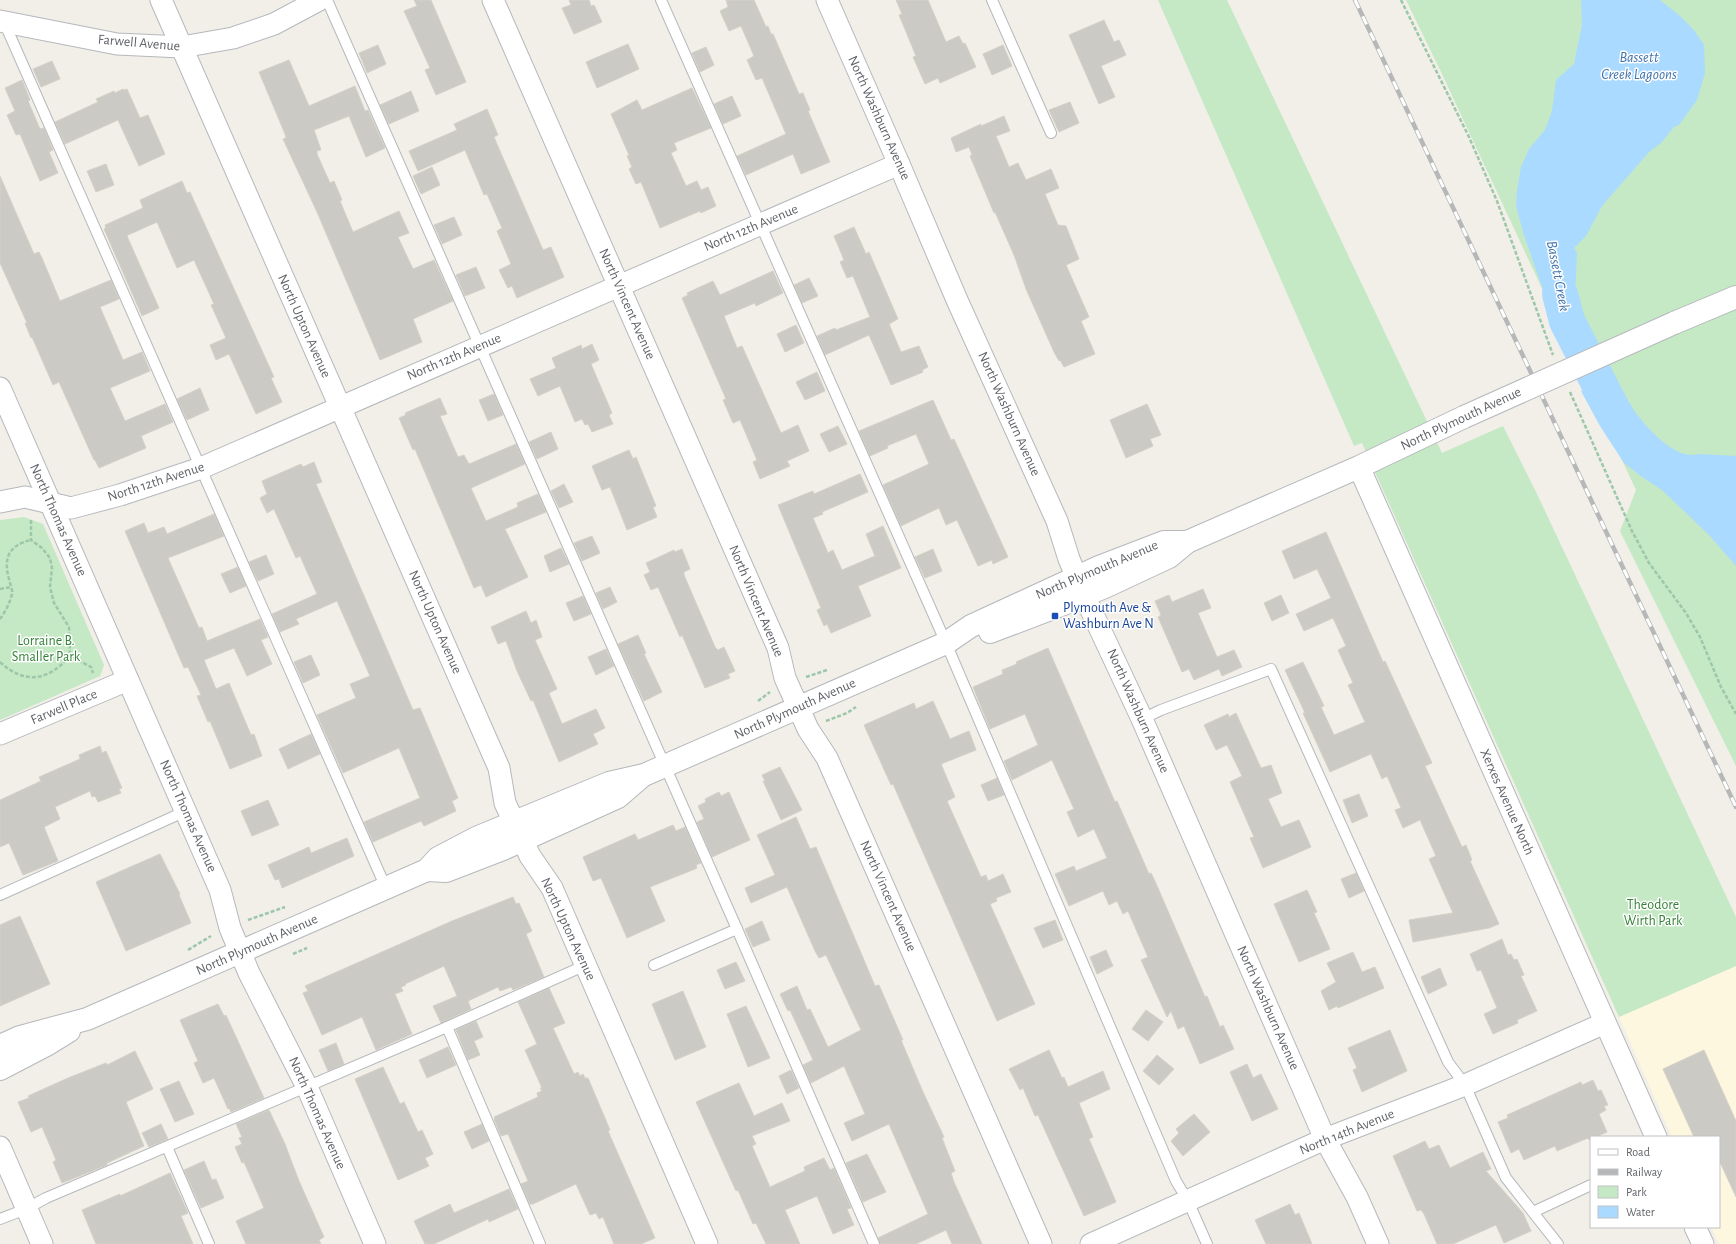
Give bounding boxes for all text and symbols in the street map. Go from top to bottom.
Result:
street label: Farwell Avenue [97,32,181,54]
water label: Bassett Creek Lagoons [1601,50,1677,82]
street label: North Washburn Avenue [845,54,913,182]
street label: North 12th Avenue [702,202,800,254]
water label: Bassett Creek [1544,239,1572,313]
street label: North Vincent Avenue [596,246,658,362]
street label: North Upton Avenue [275,272,333,380]
street label: North 12th Avenue [405,331,503,383]
street label: North Washburn Avenue [975,350,1043,478]
street label: North Plymouth Avenue [1399,385,1523,453]
street label: North 12th Avenue [106,460,206,504]
street label: North Thomas Avenue [27,462,89,578]
street label: North Plymouth Avenue [1034,538,1160,602]
street label: North Vincent Avenue [726,543,786,659]
street label: North Upton Avenue [406,568,464,676]
place label: Plymouth Ave & Washburn Ave N [1063,601,1154,631]
marker: Plymouth Ave & Washburn Ave N [1050,611,1060,621]
park label: Lorraine B. Smaller Park [12,634,81,664]
street label: North Washburn Avenue [1104,647,1172,775]
street label: North Plymouth Avenue [732,676,858,742]
street label: Farwell Place [29,687,99,727]
street label: Xerxes Avenue North [1477,747,1537,857]
street label: North Thomas Avenue [157,758,219,874]
street label: North Vincent Avenue [857,838,919,954]
street label: North Upton Avenue [538,875,598,983]
park label: Theodore Wirth Park [1624,898,1683,928]
street label: North Plymouth Avenue [194,912,320,978]
street label: North Washburn Avenue [1234,944,1302,1072]
street label: North Thomas Avenue [286,1055,348,1171]
street label: North 14th Avenue [1298,1107,1396,1157]
legend [1590,1136,1720,1228]
text: Road [1626,1146,1650,1158]
text: Railway [1626,1166,1662,1179]
text: Park [1626,1186,1647,1198]
text: Water [1626,1206,1655,1218]

